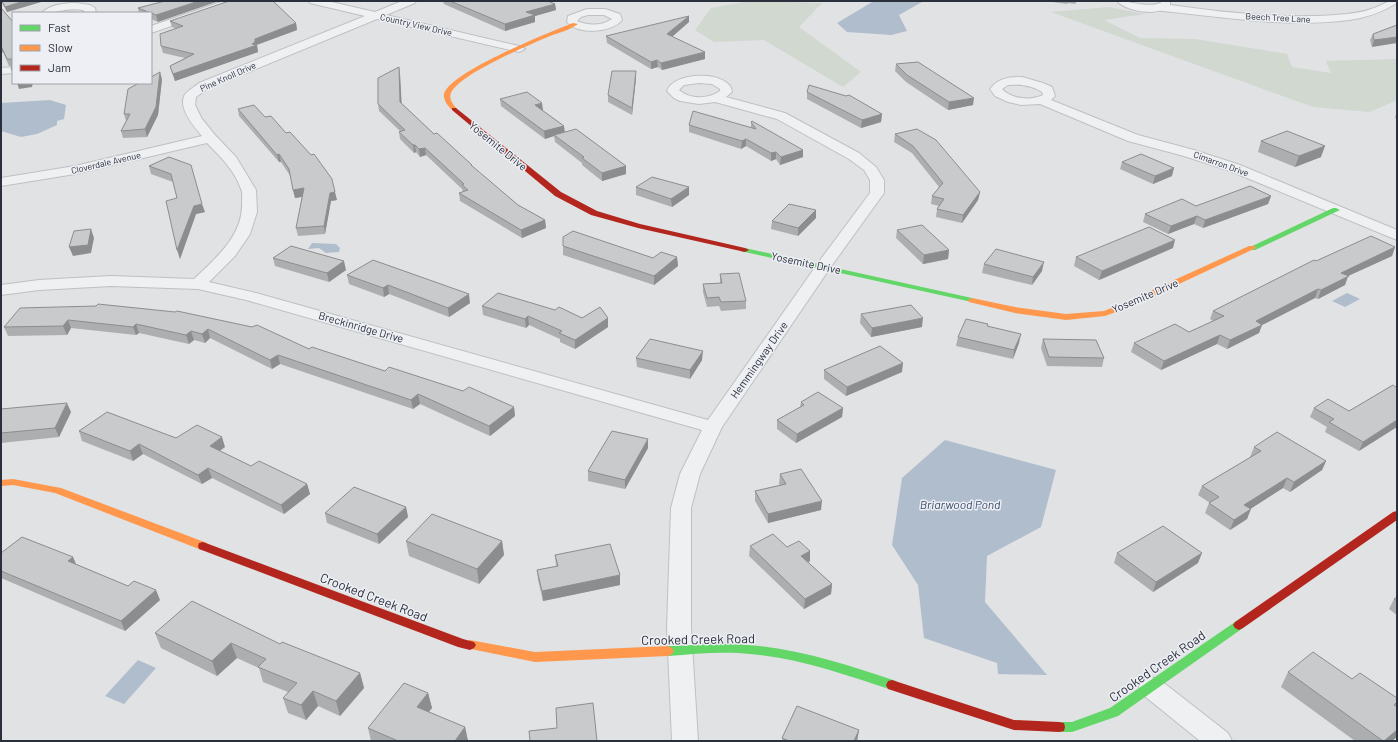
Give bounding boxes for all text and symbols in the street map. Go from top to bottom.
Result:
street label: Beech Tree Lane [1245,10,1311,25]
street label: Country View Drive [379,11,453,38]
legend [12,12,152,84]
text: Fast [48,20,71,34]
text: Slow [48,40,73,54]
street label: Pine Knoll Drive [198,59,258,94]
text: Jam [48,60,71,74]
street label: Yosemite Drive [467,118,530,173]
street label: Cimarron Drive [1192,148,1250,179]
street label: Cloverdale Avenue [70,149,142,176]
street label: Yosemite Drive [770,249,842,276]
street label: Yosemite Drive [1110,276,1180,315]
street label: Breckinridge Drive [317,308,405,345]
street label: Hemmingway Drive [727,319,790,401]
water label: Briarwood Pond [920,497,1001,511]
street label: Crooked Creek Road [318,569,430,625]
street label: Crooked Creek Road [1106,627,1208,705]
street label: Crooked Creek Road [641,630,755,648]

